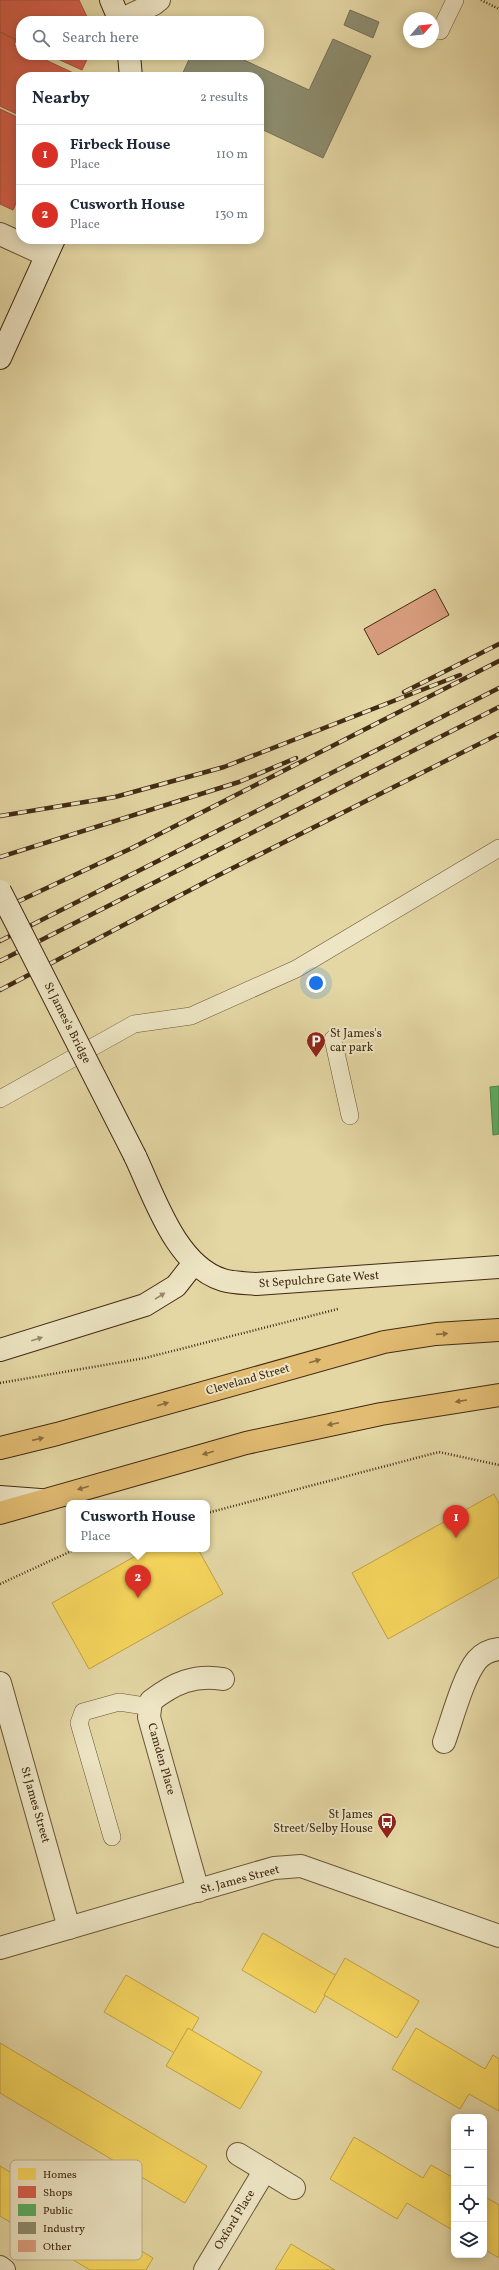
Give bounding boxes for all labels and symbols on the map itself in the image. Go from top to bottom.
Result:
north arrow [403,12,439,48]
your location [306,973,326,993]
street label: St James's Bridge [40,980,94,1067]
place label: St James's car park [330,1026,382,1056]
parking icon: St James's car park [305,1030,327,1058]
street label: St Sepulchre Gate West [258,1268,380,1292]
one-way arrow [154,1293,166,1300]
one-way arrow [436,1330,448,1337]
one-way arrow [32,1336,44,1342]
one-way arrow [310,1358,322,1364]
street label: Cleveland Street [204,1360,292,1400]
one-way arrow [454,1398,467,1404]
one-way arrow [158,1401,170,1407]
one-way arrow [326,1422,339,1428]
one-way arrow [32,1435,44,1441]
one-way arrow [202,1450,214,1456]
one-way arrow [77,1485,89,1491]
pin: 1 [443,1505,469,1538]
pin: 2 [125,1565,151,1598]
street label: Camden Place [143,1721,179,1797]
street label: St James Street [16,1765,54,1845]
place label: St James Street/Selby House [273,1807,373,1837]
bus stop icon: St James Street/Selby House [376,1811,398,1839]
street label: St. James Street [199,1862,281,1898]
legend [10,2160,142,2260]
text: Homes [43,2168,77,2183]
text: Shops [43,2186,73,2201]
street label: Oxford Place [211,2187,259,2253]
text: Public [43,2204,73,2219]
text: Industry [43,2222,85,2237]
text: Other [43,2240,72,2255]

